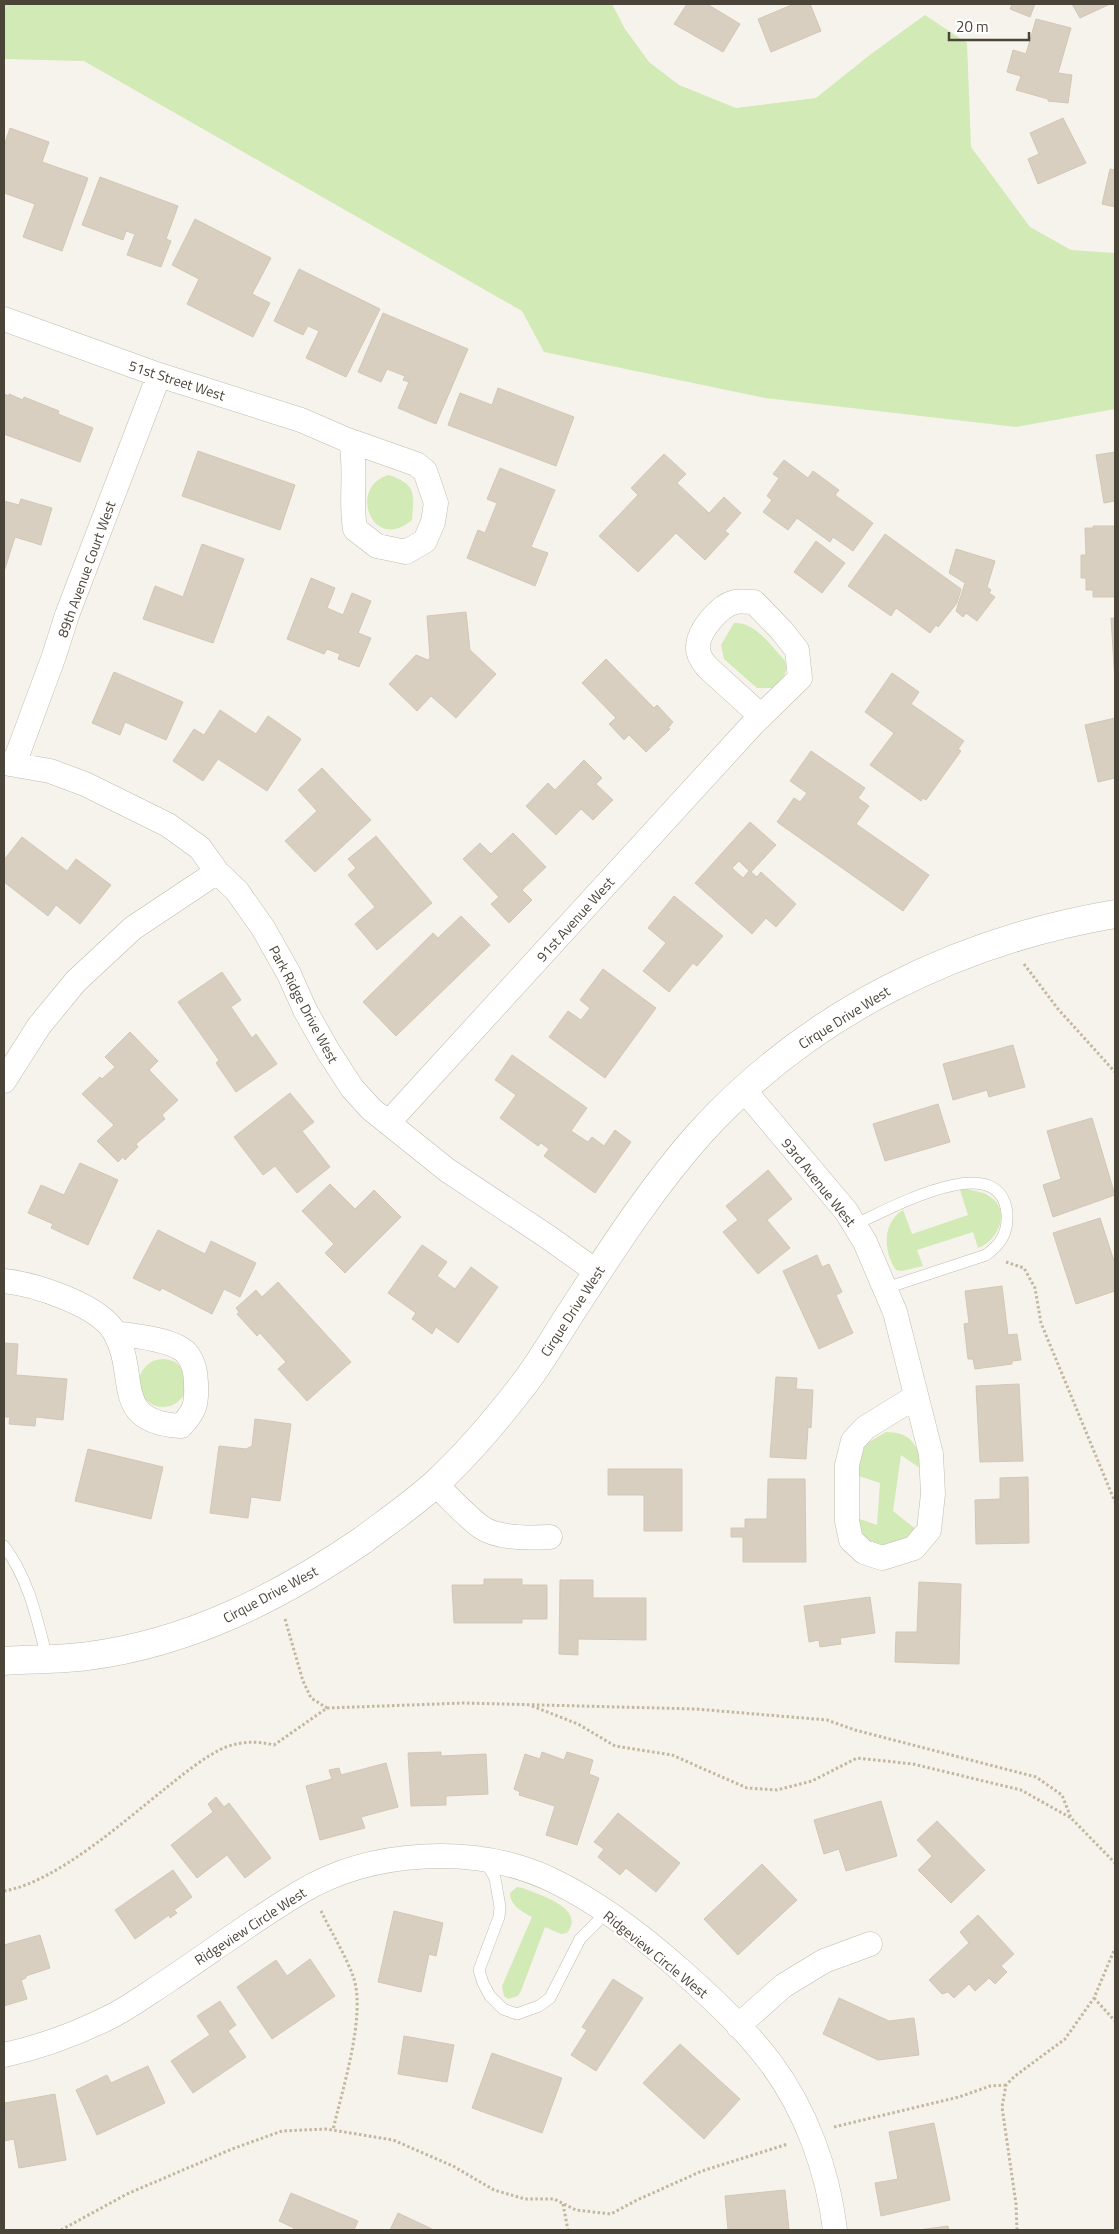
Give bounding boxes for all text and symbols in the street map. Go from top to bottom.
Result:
scale bar [949,10,1029,42]
text: 20 m [956,15,989,38]
street label: 51st Street West [126,355,228,405]
street label: 89th Avenue Court West [52,498,120,640]
street label: 91st Avenue West [531,872,619,966]
street label: Park Ridge Drive West [264,941,344,1067]
street label: Cirque Drive West [794,980,894,1054]
street label: 93rd Avenue West [777,1133,861,1231]
street label: Cirque Drive West [535,1261,609,1361]
street label: Cirque Drive West [219,1560,321,1628]
street label: Ridgeview Circle West [190,1882,310,1970]
street label: Ridgeview Circle West [599,1905,713,2003]

